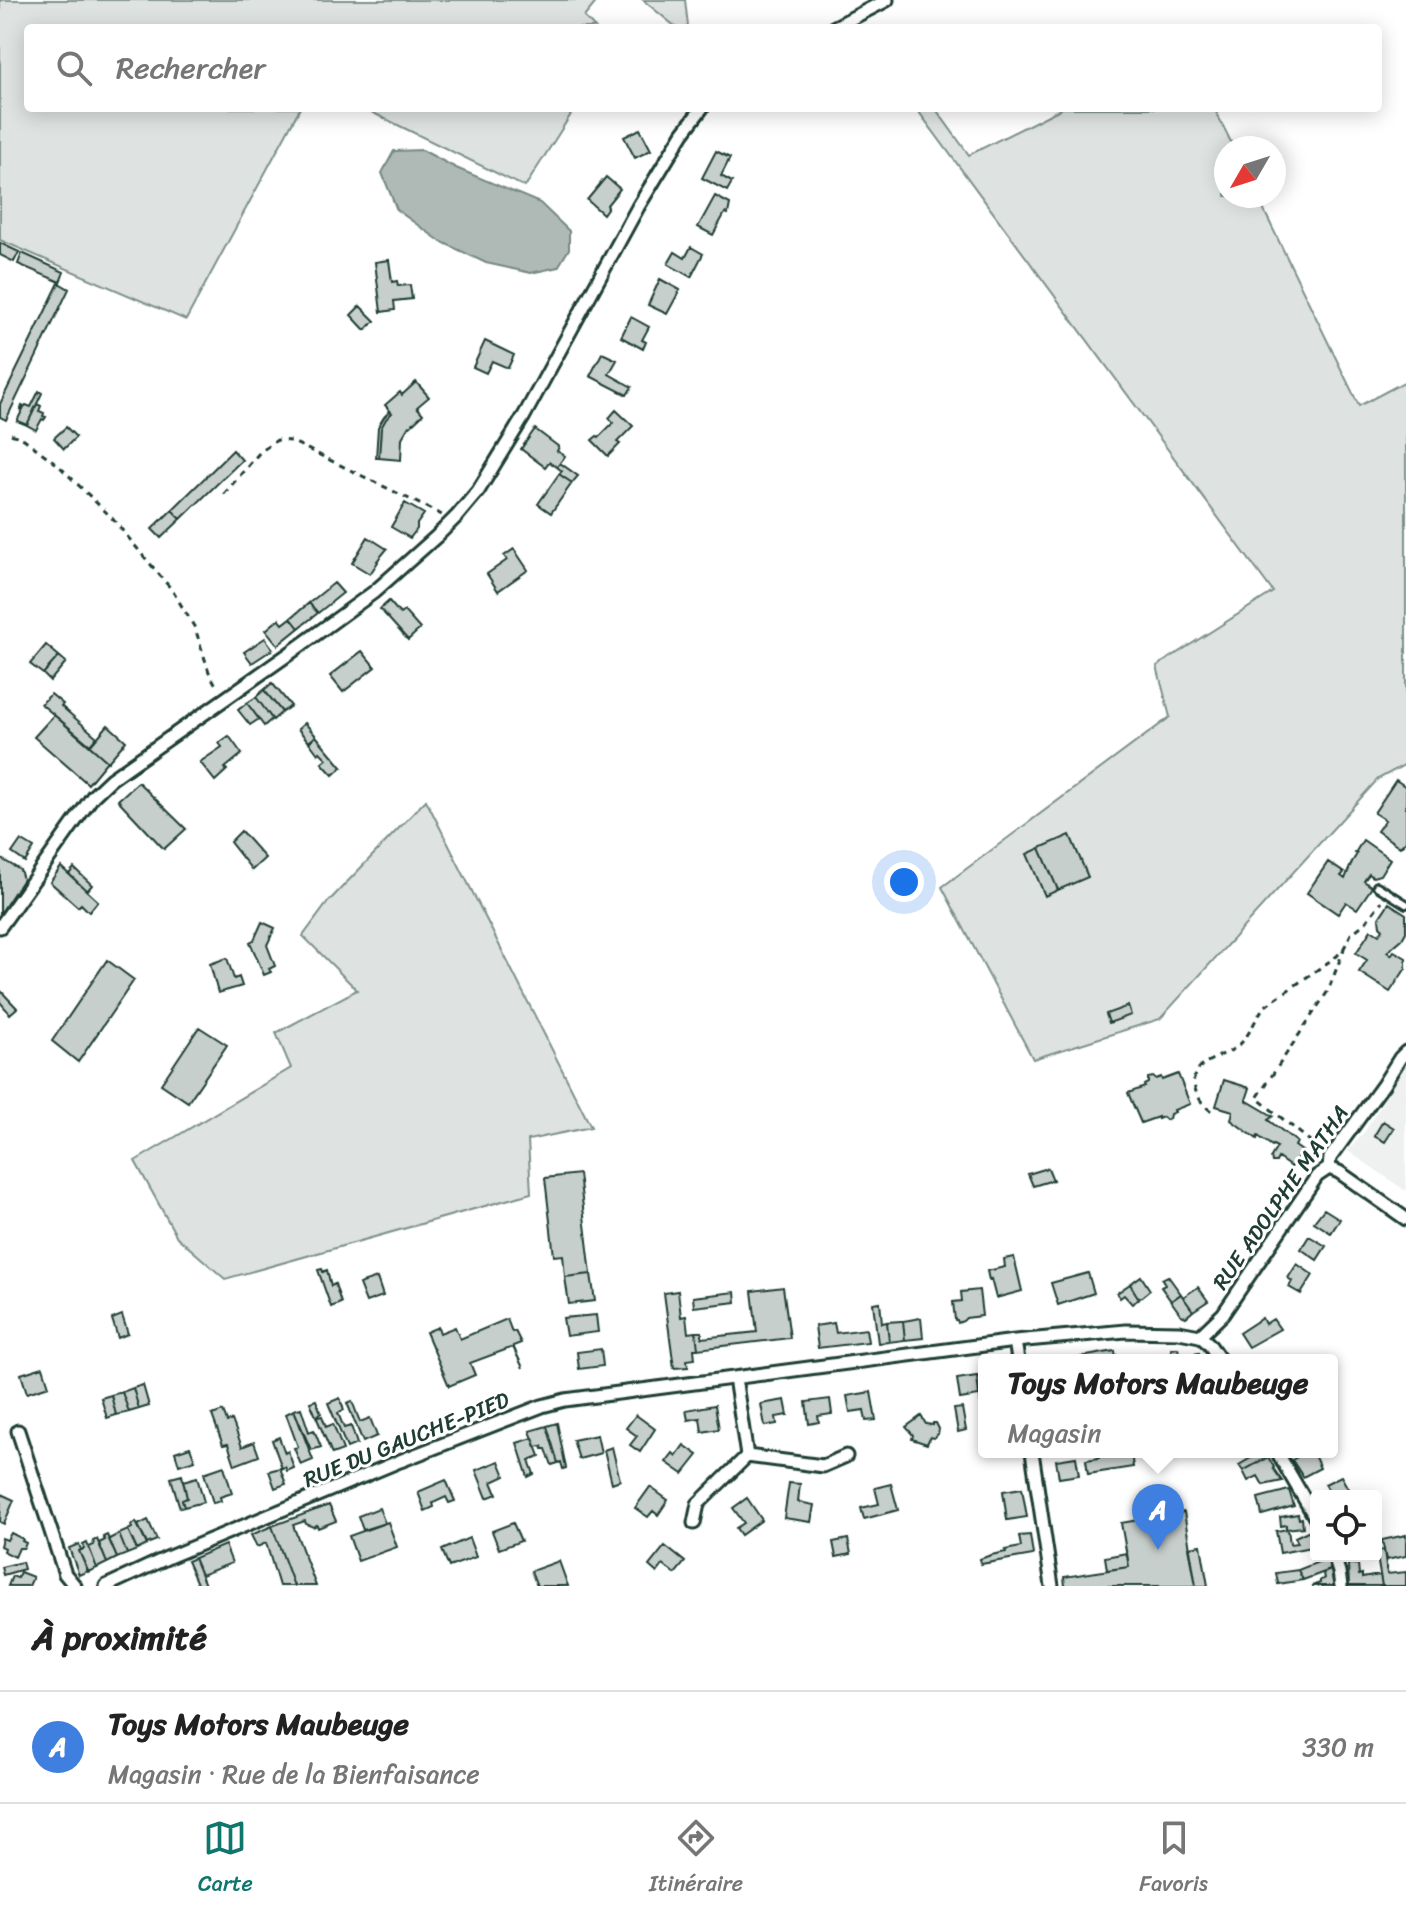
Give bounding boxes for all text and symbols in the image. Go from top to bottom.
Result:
search box [24,24,1382,112]
text: Rechercher [116,41,266,95]
icon: search [52,46,96,90]
north arrow [1214,136,1286,208]
your location [884,862,924,902]
street label: RUE ADOLPHE MATHA [1202,1096,1359,1298]
popup [978,1354,1338,1458]
text: Toys Motors Maubeuge [1008,1356,1308,1410]
street label: RUE DU GAUCHE-PIED [297,1380,516,1499]
text: Magasin [1008,1410,1101,1456]
pin: A [1132,1484,1184,1550]
map controls [1310,1490,1382,1562]
button: locate [1310,1490,1382,1562]
text: À proximité [32,1608,207,1668]
text: Toys Motors Maubeuge [108,1697,409,1751]
text: A [49,1724,67,1770]
text: 330 m [1302,1724,1374,1770]
text: Magasin · Rue de la Bienfaisance [108,1751,480,1797]
tab: Carte [198,1816,253,1903]
tab: Itinéraire [649,1816,743,1903]
tab: Favoris [1139,1816,1208,1903]

